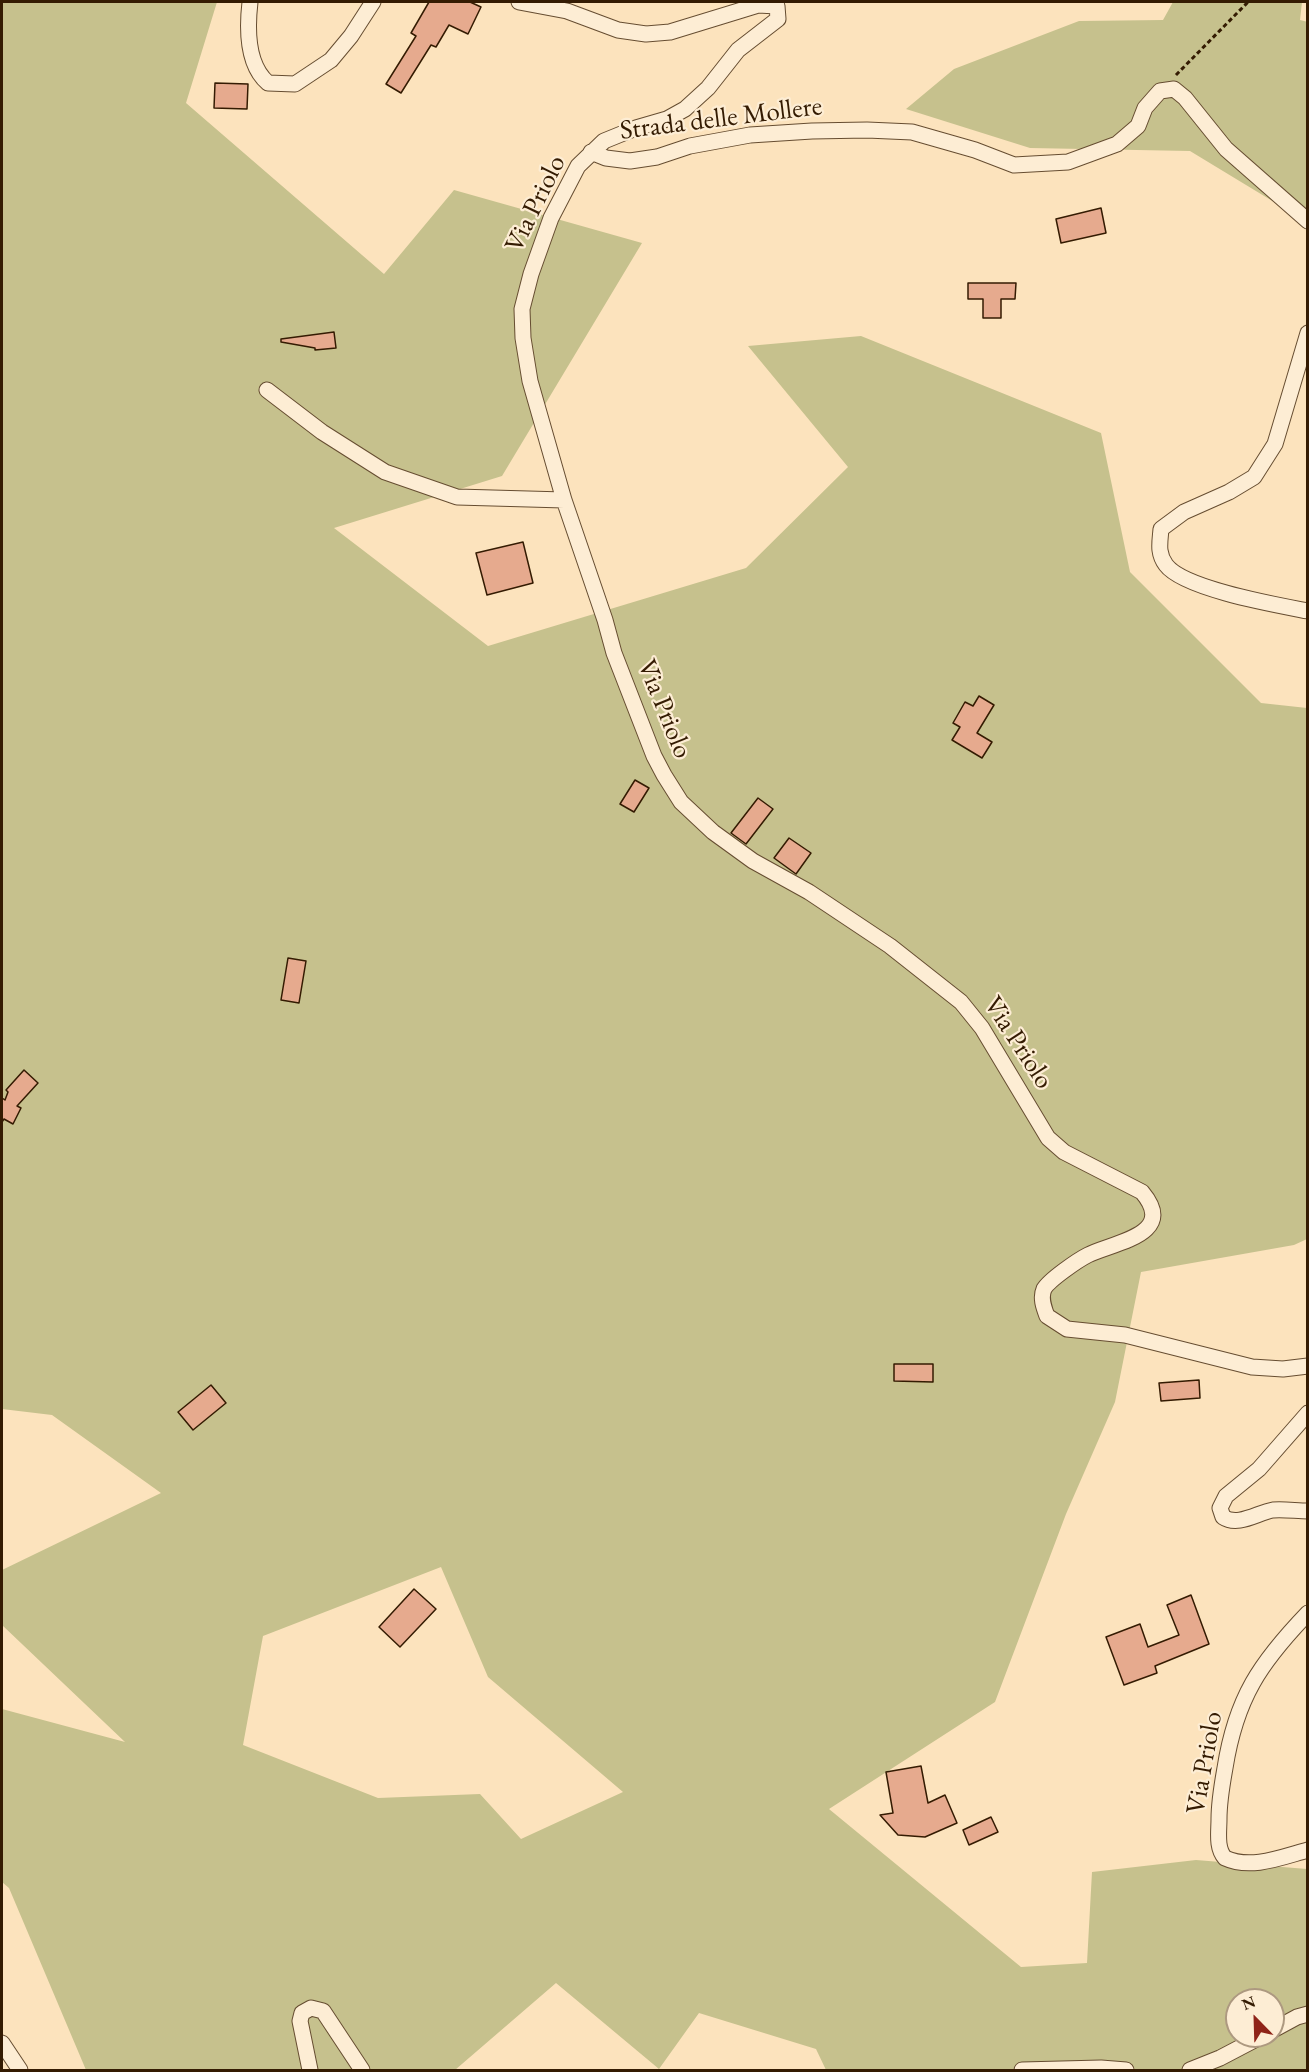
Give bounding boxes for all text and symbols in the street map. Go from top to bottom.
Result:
street label: Strada delle Mollere [618,91,824,147]
street label: Via Priolo [499,150,573,258]
street label: Via Priolo [630,655,698,763]
street label: Via Priolo [976,991,1060,1095]
street label: Via Priolo [1180,1709,1230,1817]
north arrow [1225,1988,1285,2048]
text: N [1238,1991,1259,2015]

